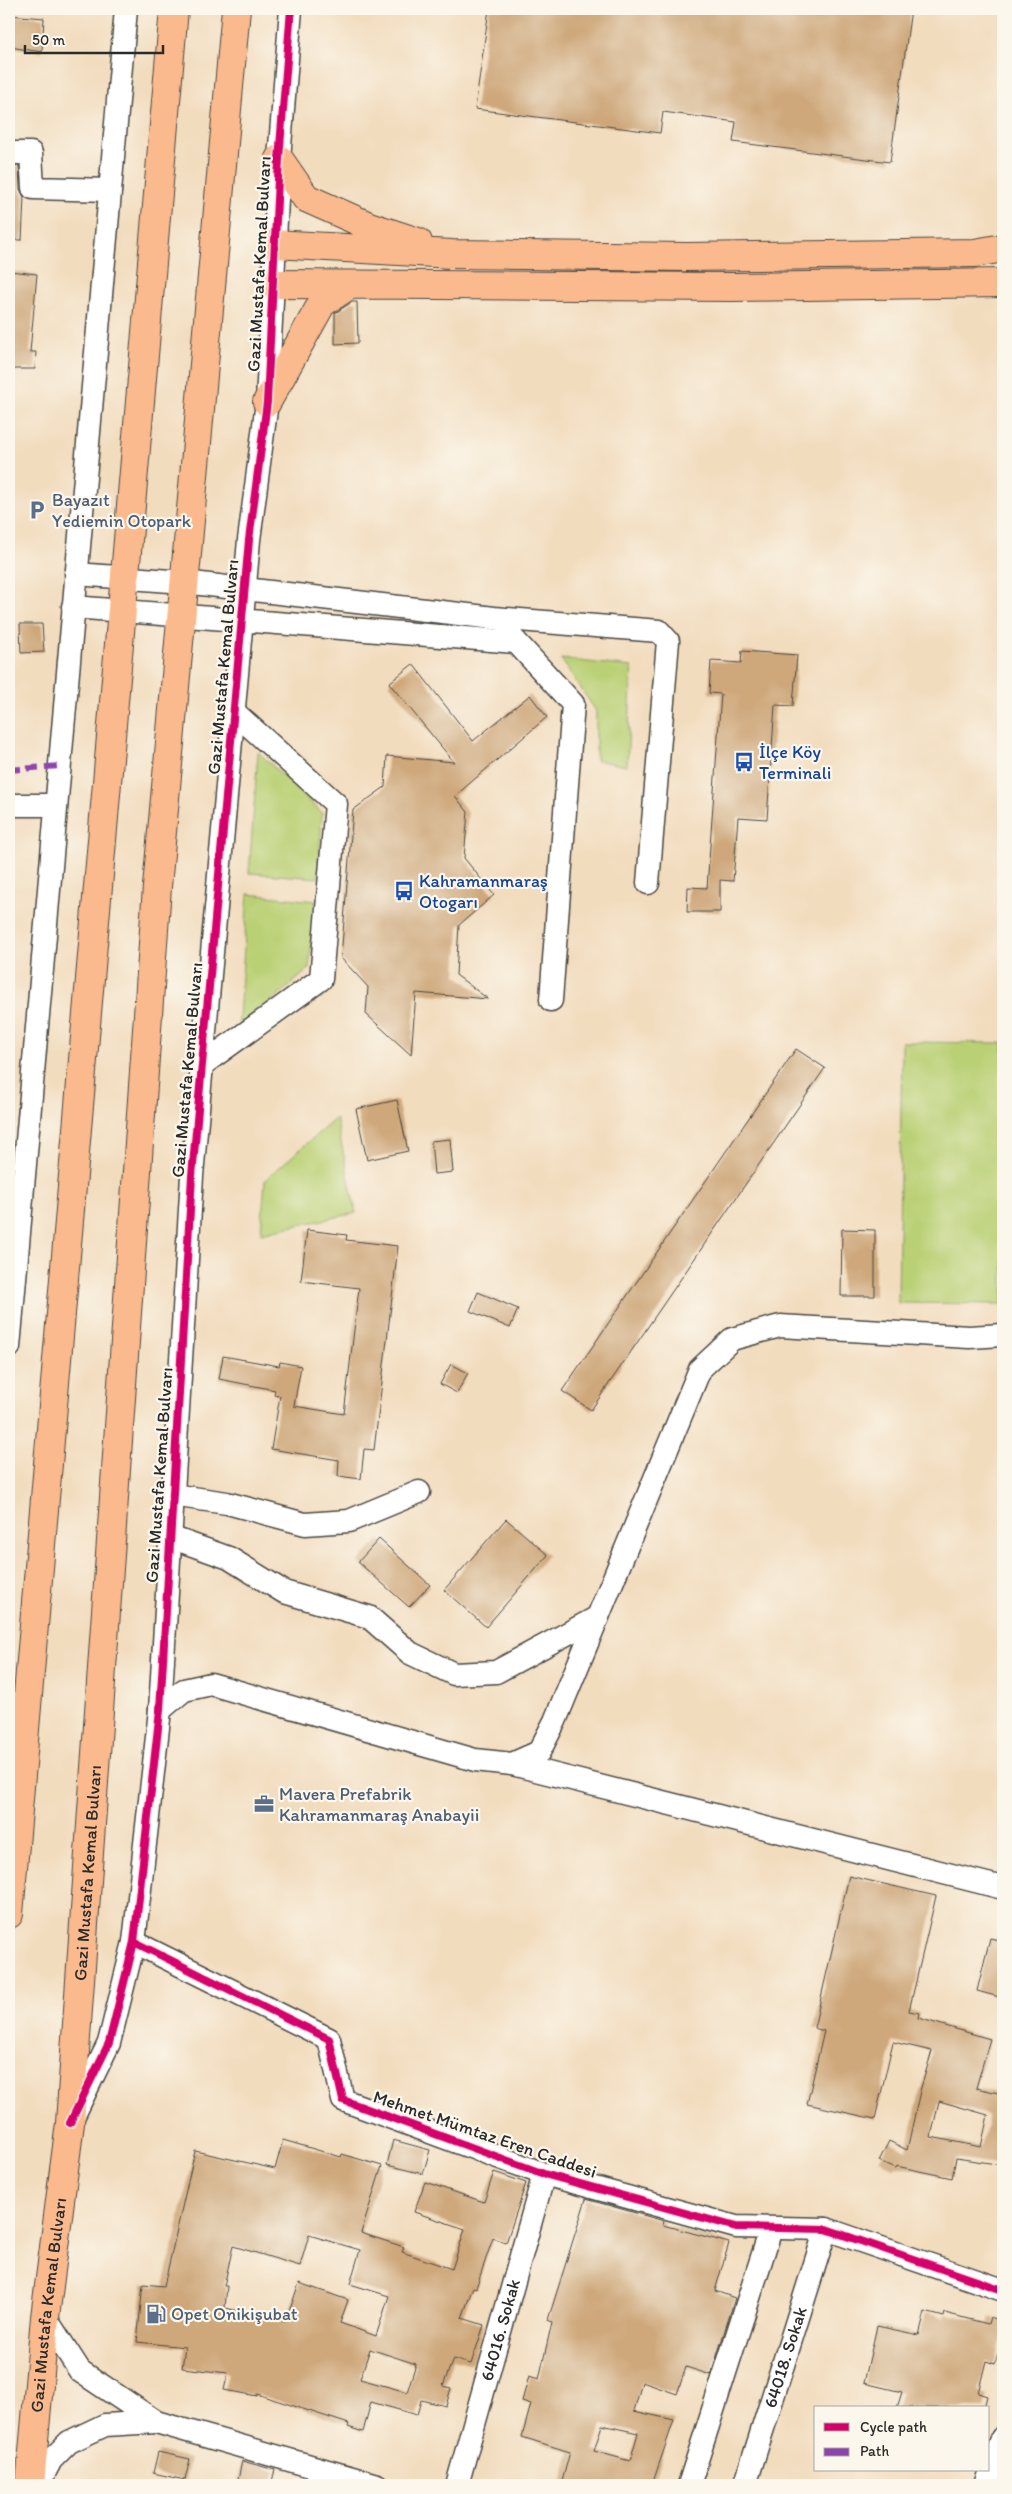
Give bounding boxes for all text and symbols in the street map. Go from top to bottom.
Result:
scale bar [25,22,162,54]
text: 50 m [32,31,65,49]
street label: Gazi Mustafa Kemal Bulvarı [242,156,276,372]
place label: Bayazıt Yediemin Otopark [52,489,192,532]
parking icon: Bayazıt Yediemin Otopark [26,499,48,521]
street label: Gazi Mustafa Kemal Bulvarı [203,558,243,776]
place label: İlçe Köy Terminali [759,741,831,784]
bus stop icon: İlçe Köy Terminali [733,751,755,773]
place label: Kahramanmaraş Otogarı [419,870,548,913]
bus stop icon: Kahramanmaraş Otogarı [393,880,415,902]
street label: Gazi Mustafa Kemal Bulvarı [167,961,207,1179]
street label: Gazi Mustafa Kemal Bulvarı [140,1367,178,1583]
street label: Gazi Mustafa Kemal Bulvarı [69,1764,106,1981]
place label: Mavera Prefabrik Kahramanmaraş Anabayii [279,1783,479,1826]
office icon: Mavera Prefabrik Kahramanmaraş Anabayii [253,1793,275,1815]
street label: Mehmet Mümtaz Eren Caddesi [370,2085,600,2183]
street label: Gazi Mustafa Kemal Bulvarı [26,2196,71,2413]
street label: 64016. Sokak [476,2277,525,2383]
fuel station icon: Opet Onikişubat [145,2303,167,2325]
place label: Opet Onikişubat [171,2303,298,2325]
street label: 64018. Sokak [759,2304,812,2411]
legend [814,2406,990,2472]
text: Cycle path [860,2418,927,2436]
text: Path [860,2442,889,2460]

